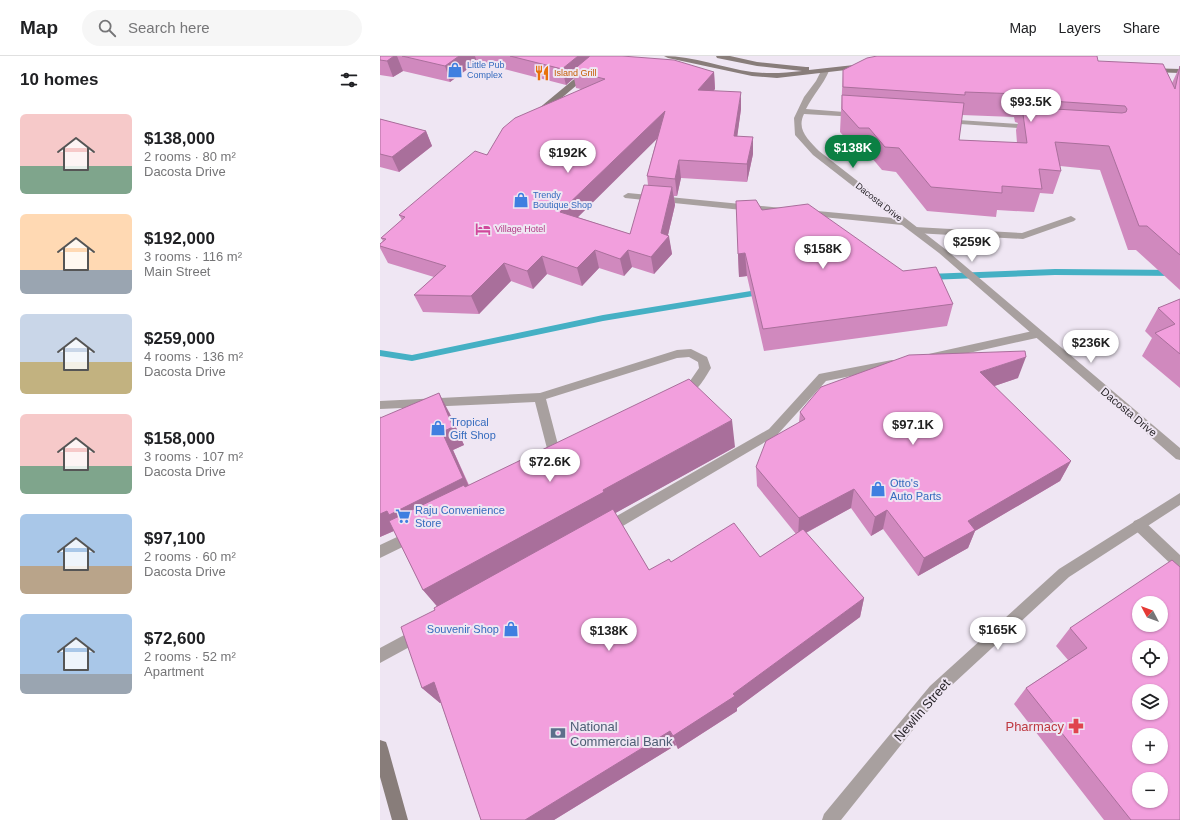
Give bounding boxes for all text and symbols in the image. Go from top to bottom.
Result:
search box [82,10,362,46]
text: Map [20,17,58,38]
icon: search [96,17,118,39]
text: Search here [128,19,210,36]
text: Map [1009,20,1037,36]
text: Layers [1059,20,1101,36]
text: Share [1123,20,1160,36]
place label: Little Pub Complex [467,60,505,80]
shop icon: Little Pub Complex [446,61,464,79]
restaurant icon: Island Grill [533,64,551,82]
place label: Island Grill [554,68,597,78]
icon: filters [338,69,360,91]
text: 10 homes [20,70,98,89]
pin: $93.5K [998,89,1064,123]
text: $93.5K [1010,94,1052,109]
text: $138,000 [144,129,215,148]
icon: home [52,130,100,178]
pin: $138K [825,135,881,169]
pin: $192K [540,140,596,174]
text: $138K [834,140,872,155]
text: $192K [549,145,587,160]
text: 2 rooms · 80 m² [144,149,236,164]
text: Dacosta Drive [144,164,226,179]
street label: Dacosta Drive [854,181,904,223]
place label: Trendy Boutique Shop [533,190,592,210]
shop icon: Trendy Boutique Shop [512,191,530,209]
hotel icon: Village Hotel [474,220,492,238]
place label: Village Hotel [495,224,545,234]
text: $192,000 [144,229,215,248]
pin: $259K [944,229,1000,263]
icon: home [52,230,100,278]
text: $259K [953,234,991,249]
pin: $158K [795,236,851,270]
text: $158K [804,241,842,256]
text: 3 rooms · 116 m² [144,249,242,264]
text: Main Street [144,264,210,279]
text: $259,000 [144,329,215,348]
icon: home [52,330,100,378]
pin: $236K [1063,330,1119,364]
text: $236K [1072,335,1110,350]
text: 4 rooms · 136 m² [144,349,243,364]
text: Dacosta Drive [144,364,226,379]
street label: Dacosta Drive [1099,385,1159,439]
pin: $97.1K [880,412,946,446]
place label: Tropical Gift Shop [450,416,496,441]
text: $97.1K [892,417,934,432]
shop icon: Tropical Gift Shop [429,419,447,437]
text: $158,000 [144,429,215,448]
icon: home [52,430,100,478]
text: 3 rooms · 107 m² [144,449,243,464]
pin: $72.6K [517,449,583,483]
text: $72.6K [529,454,571,469]
text: Dacosta Drive [144,464,226,479]
place label: Otto's Auto Parts [890,477,942,502]
shop icon: Otto's Auto Parts [869,480,887,498]
place label: Raju Convenience Store [415,504,505,529]
supermarket icon: Raju Convenience Store [394,507,412,525]
text: $97,100 [144,529,205,548]
icon: home [52,530,100,578]
text: 2 rooms · 60 m² [144,549,236,564]
text: Dacosta Drive [144,564,226,579]
north arrow [1132,596,1168,632]
map controls [1132,596,1168,808]
pin: $165K [970,617,1026,651]
pin: $138K [581,618,637,652]
shop icon: Souvenir Shop [502,620,520,638]
text: $165K [979,622,1017,637]
place label: Souvenir Shop [427,623,499,635]
text: $138K [590,623,628,638]
text: $72,600 [144,629,205,648]
icon: home [52,630,100,678]
button: locate [1132,640,1168,676]
text: 2 rooms · 52 m² [144,649,236,664]
text: Apartment [144,664,204,679]
street label: Newlin Street [891,676,953,744]
button: layers [1132,684,1168,720]
pharmacy icon: Pharmacy [1067,717,1085,735]
place label: National Commercial Bank [570,719,673,749]
place label: Pharmacy [1005,719,1064,734]
bank icon: National Commercial Bank [549,724,567,742]
button: + [1132,728,1168,764]
button: − [1132,772,1168,808]

